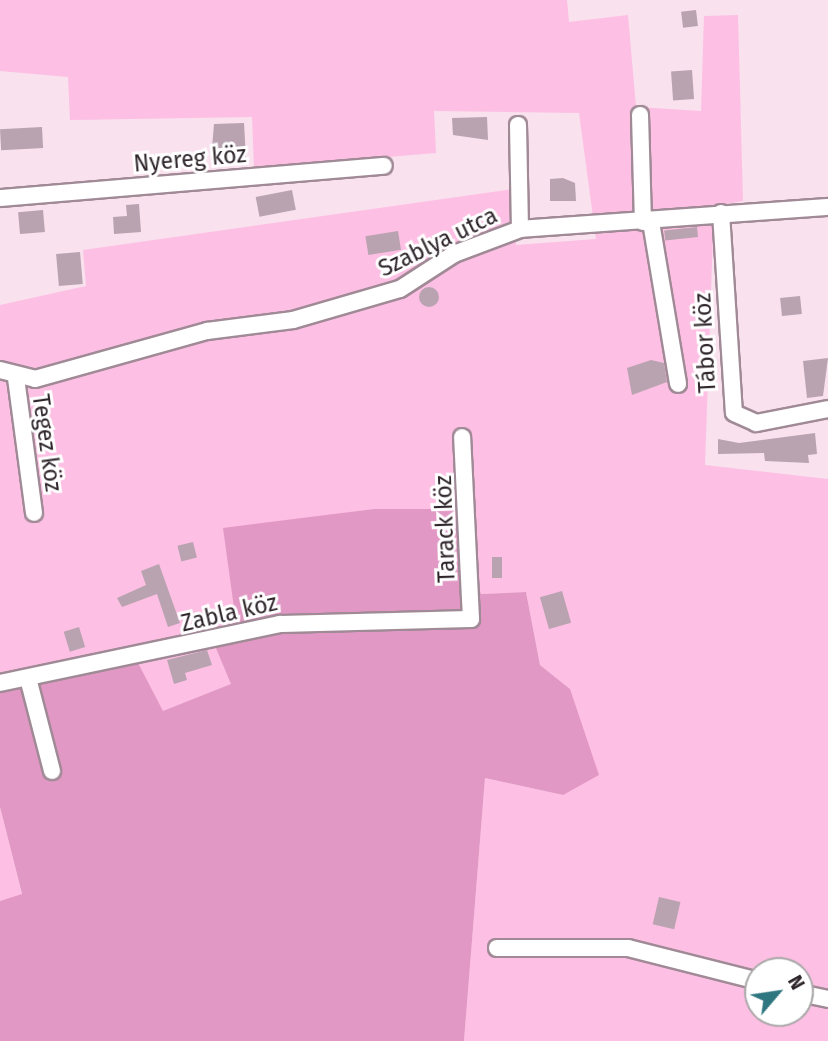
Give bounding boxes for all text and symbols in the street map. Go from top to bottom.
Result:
street label: Nyereg köz [132,140,248,178]
street label: Szablya utca [374,201,502,283]
street label: Tábor köz [689,292,721,394]
street label: Tegez köz [27,392,67,494]
street label: Tarack köz [429,475,461,583]
street label: Zabla köz [178,589,280,637]
north arrow [744,957,814,1027]
text: N [783,971,809,994]

